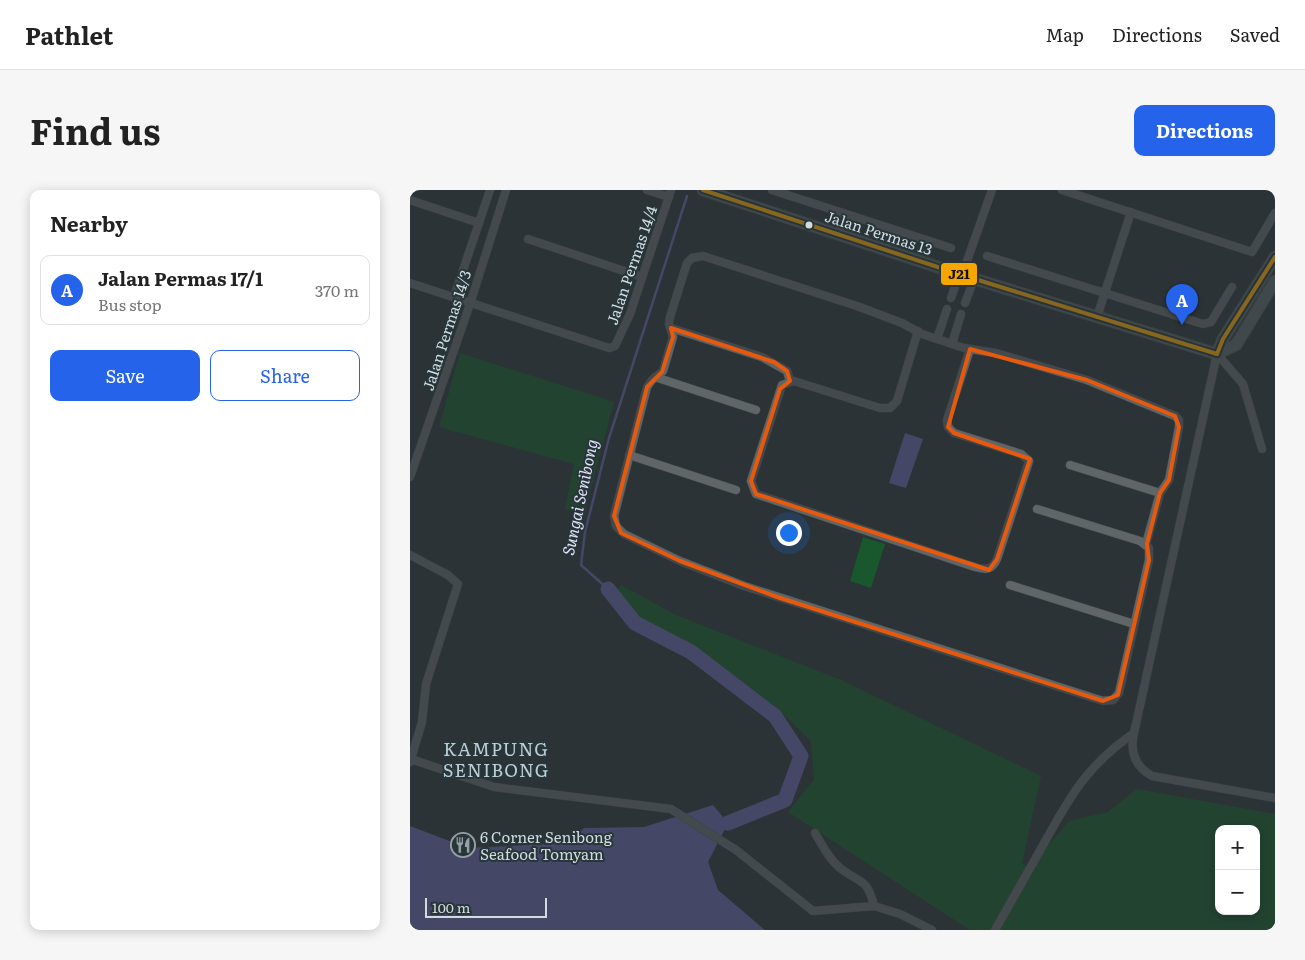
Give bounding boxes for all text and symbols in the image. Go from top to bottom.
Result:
text: Pathlet [25,17,113,52]
text: Map [1046,21,1084,48]
text: Directions [1112,21,1202,48]
text: Saved [1230,21,1280,48]
text: Find us [30,104,160,156]
button: Directions [1134,105,1275,156]
street label: Jalan Permas 14/4 [600,202,662,328]
street label: Jalan Permas 13 [822,204,936,260]
text: Nearby [50,207,128,238]
unlabelled marker [804,220,814,230]
line badge: J21 [940,262,978,286]
text: J21 [948,263,970,283]
text: Jalan Permas 17/1 [98,264,263,292]
street label: Jalan Permas 14/3 [416,267,476,393]
text: A [61,278,73,302]
text: 370 m [315,278,359,302]
pin: A [1166,284,1198,325]
text: Bus stop [98,292,162,316]
button: Save [50,350,200,401]
button: Share [210,350,360,401]
water label: Sungai Senibong [555,437,603,557]
your location [776,520,802,546]
district label: KAMPUNG SENIBONG [443,735,549,783]
place label: 6 Corner Senibong Seafood Tomyam [480,825,613,865]
map controls [1215,825,1260,915]
button: + [1215,825,1260,870]
restaurant icon: 6 Corner Senibong Seafood Tomyam [450,832,476,858]
button: − [1215,870,1260,915]
scale bar [425,895,548,918]
text: 100 m [432,897,470,917]

